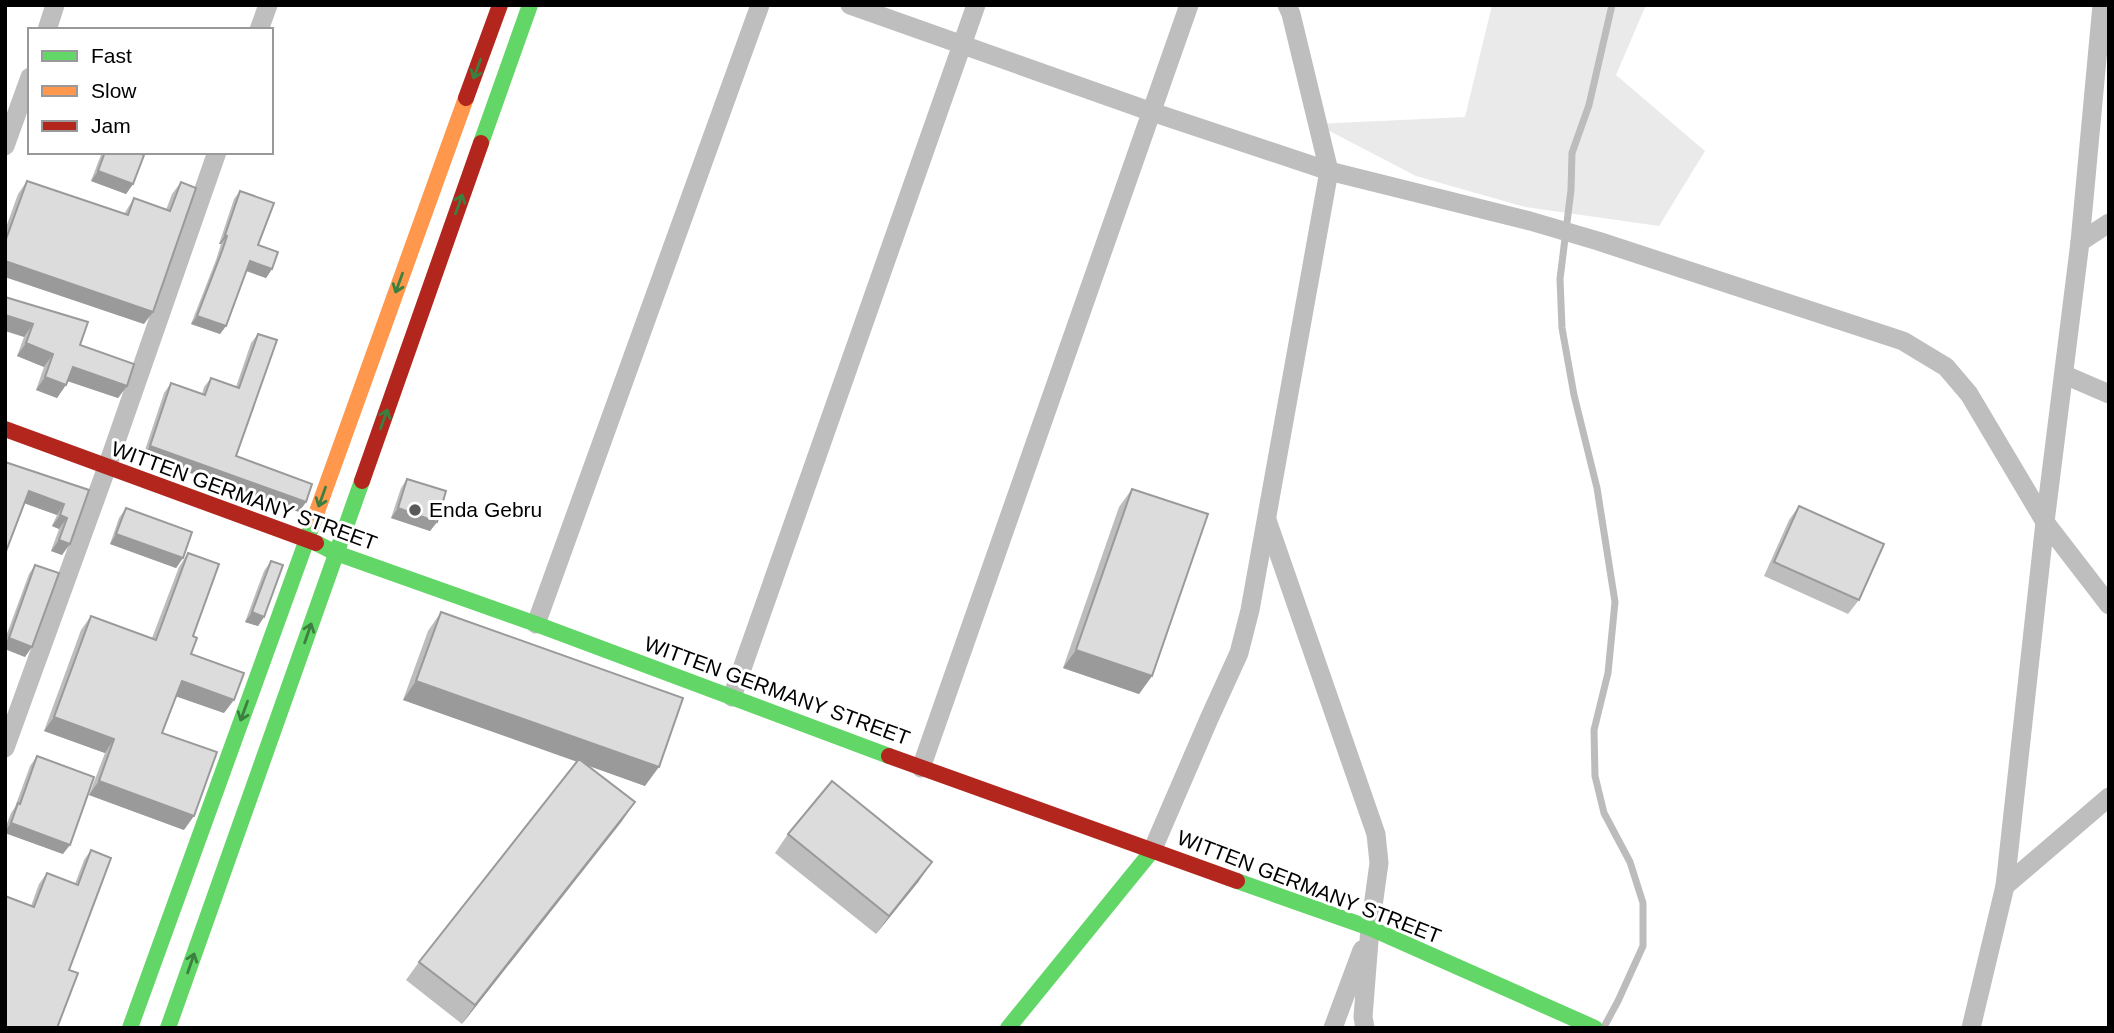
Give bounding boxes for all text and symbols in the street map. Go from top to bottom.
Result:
legend [28,28,273,154]
text: Fast [91,44,132,67]
one-way arrow [469,58,482,80]
text: Slow [91,79,137,102]
text: Jam [91,114,131,137]
one-way arrow [454,194,467,216]
one-way arrow [392,272,404,294]
one-way arrow [378,408,391,430]
street label: WITTEN GERMANY STREET [108,437,380,554]
one-way arrow [315,486,327,508]
place label: Enda Gebru [429,498,542,521]
marker: Enda Gebru [407,502,423,518]
one-way arrow [303,623,315,645]
street label: WITTEN GERMANY STREET [641,632,913,749]
one-way arrow [237,700,250,722]
street label: WITTEN GERMANY STREET [1174,825,1445,948]
one-way arrow [186,953,198,975]

